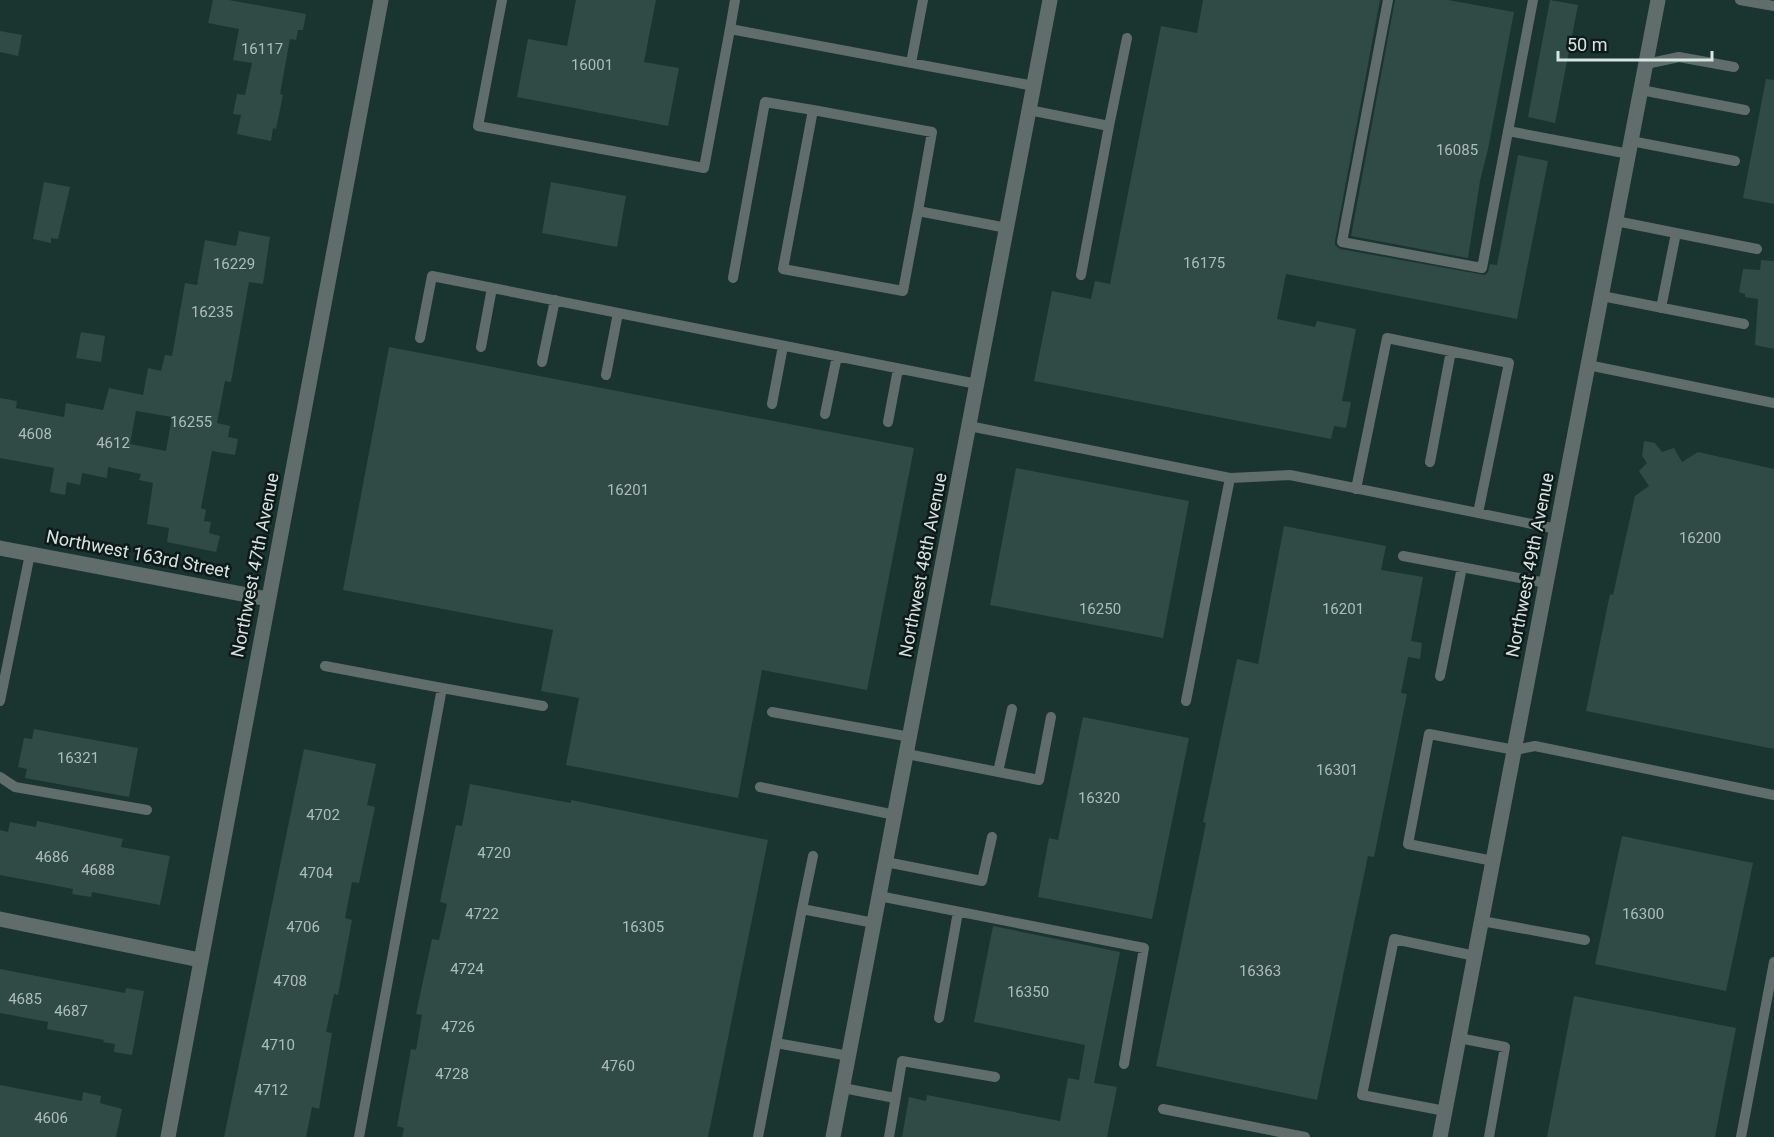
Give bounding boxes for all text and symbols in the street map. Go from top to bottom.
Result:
scale bar [1558,24,1712,62]
text: 50 m [1567,34,1607,55]
house number: 16117 [241,40,283,58]
house number: 16001 [571,56,613,74]
house number: 16085 [1436,141,1478,159]
house number: 16175 [1183,254,1225,272]
house number: 16229 [213,255,255,273]
house number: 16235 [191,303,233,321]
house number: 16255 [170,413,212,431]
house number: 4608 [18,425,52,443]
house number: 4612 [96,434,130,452]
street label: Northwest 47th Avenue [226,471,283,659]
street label: Northwest 48th Avenue [894,471,951,659]
street label: Northwest 49th Avenue [1501,471,1558,659]
house number: 16201 [607,481,649,499]
street label: Northwest 163rd Street [45,525,232,582]
house number: 16200 [1679,529,1721,547]
house number: 16250 [1079,600,1121,618]
house number: 16201 [1322,600,1364,618]
house number: 16321 [57,749,99,767]
house number: 16301 [1316,761,1358,779]
house number: 16320 [1078,789,1120,807]
house number: 4702 [306,806,340,824]
house number: 4720 [477,844,511,862]
house number: 4686 [35,848,69,866]
house number: 4688 [81,861,115,879]
house number: 4704 [299,864,333,882]
house number: 4722 [465,905,499,923]
house number: 16300 [1622,905,1664,923]
house number: 4706 [286,918,320,936]
house number: 16305 [622,918,664,936]
house number: 4724 [450,960,484,978]
house number: 16363 [1239,962,1281,980]
house number: 4708 [273,972,307,990]
house number: 16350 [1007,983,1049,1001]
house number: 4685 [8,990,42,1008]
house number: 4687 [54,1002,88,1020]
house number: 4726 [441,1018,475,1036]
house number: 4710 [261,1036,295,1054]
house number: 4760 [601,1057,635,1075]
house number: 4728 [435,1065,469,1083]
house number: 4712 [254,1081,288,1099]
house number: 4606 [34,1109,68,1127]

